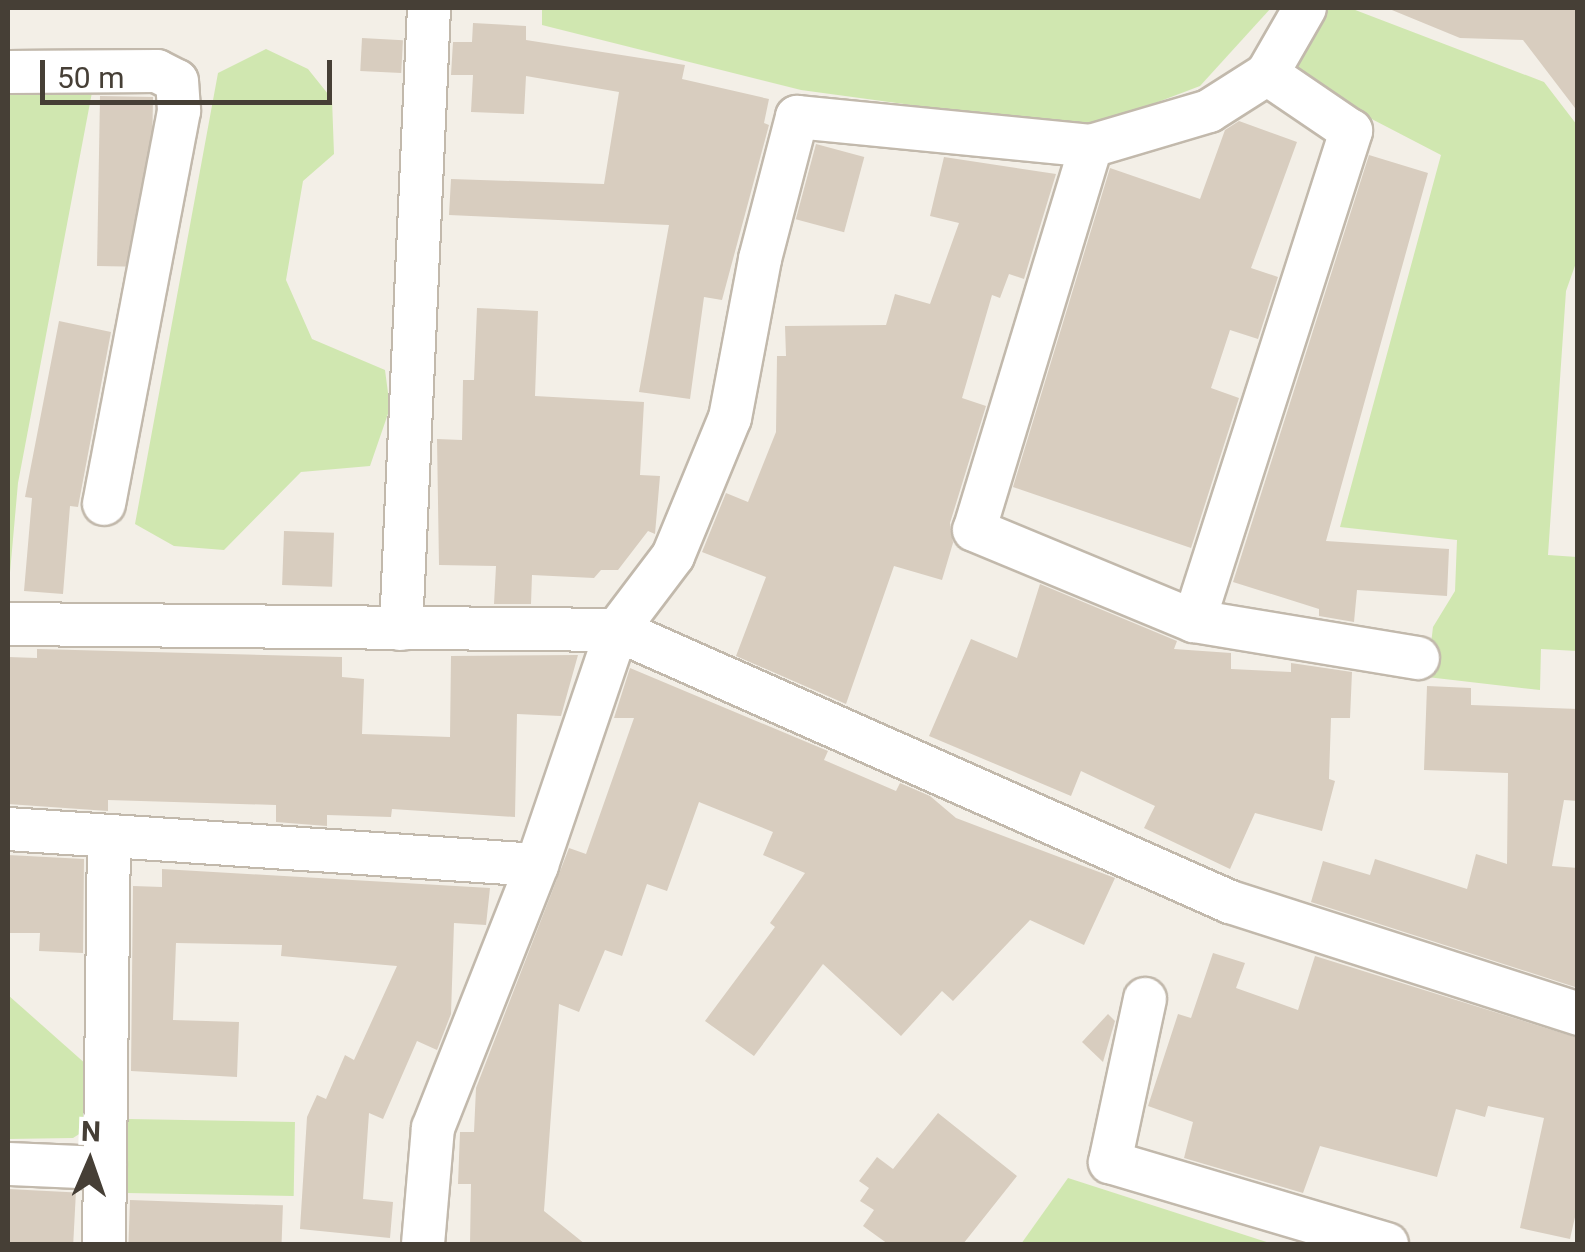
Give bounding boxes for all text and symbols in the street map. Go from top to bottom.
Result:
scale bar [45,40,338,102]
text: 50 m [57,60,124,95]
north arrow [40,1112,140,1212]
text: N [81,1115,102,1148]

